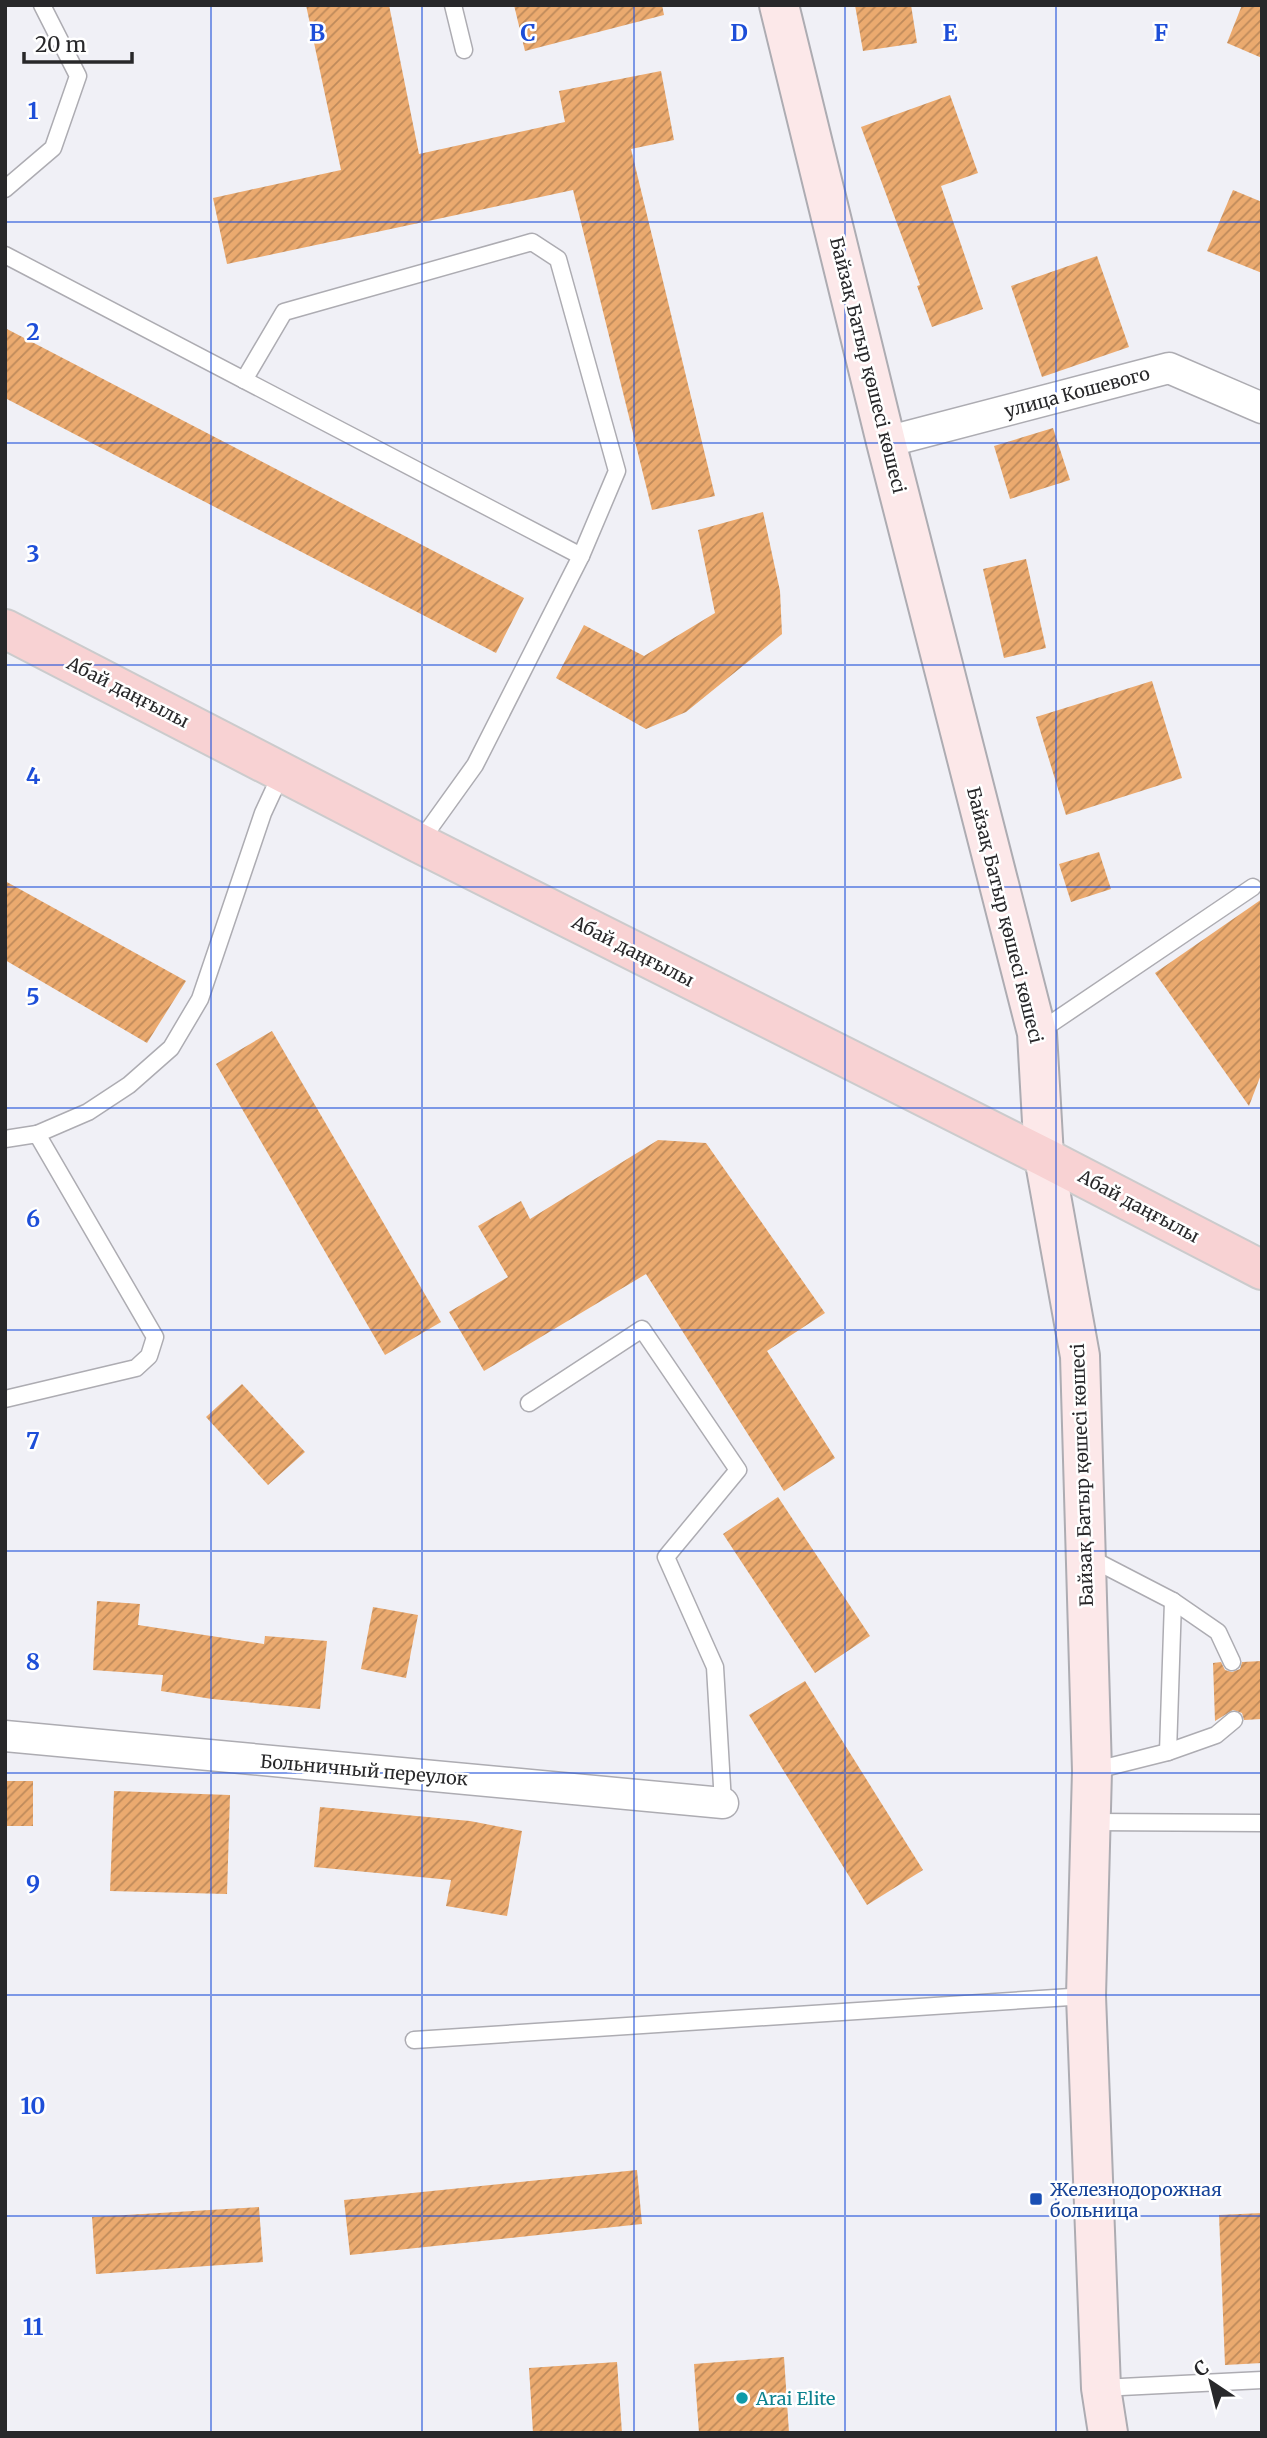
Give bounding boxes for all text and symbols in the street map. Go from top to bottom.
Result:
text: B [309,18,325,47]
text: C [520,18,536,47]
text: D [730,18,748,47]
text: E [942,18,958,47]
text: F [1154,18,1168,47]
scale bar [24,21,133,65]
text: 20 m [35,31,87,58]
text: 1 [28,96,39,125]
street label: Байзақ Батыр қөшесі көшесі [825,234,911,496]
text: 2 [26,317,40,346]
street label: улица Кошевого [1002,362,1152,422]
text: 3 [26,539,40,568]
street label: Абай даңғылы [62,651,193,733]
text: 4 [26,761,41,790]
street label: Байзақ Батыр қөшесі көшесі [962,784,1048,1046]
street label: Абай даңғылы [567,910,698,992]
text: 5 [26,982,40,1011]
street label: Абай даңғылы [1074,1164,1203,1248]
text: 6 [26,1204,40,1233]
street label: Байзақ Батыр қөшесі көшесі [1066,1343,1098,1607]
text: 7 [26,1426,40,1455]
text: 8 [26,1647,40,1676]
street label: Больничный переулок [259,1749,470,1791]
text: 9 [26,1869,40,1898]
text: 10 [21,2091,45,2120]
place label: Железнодорожная больница [1050,2178,1222,2222]
marker: Железнодорожная больница [1028,2191,1044,2207]
text: 11 [23,2312,44,2341]
north arrow [1176,2347,1246,2417]
text: С [1189,2355,1213,2382]
place label: Arai Elite [755,2387,835,2410]
marker: Arai Elite [734,2390,750,2406]

